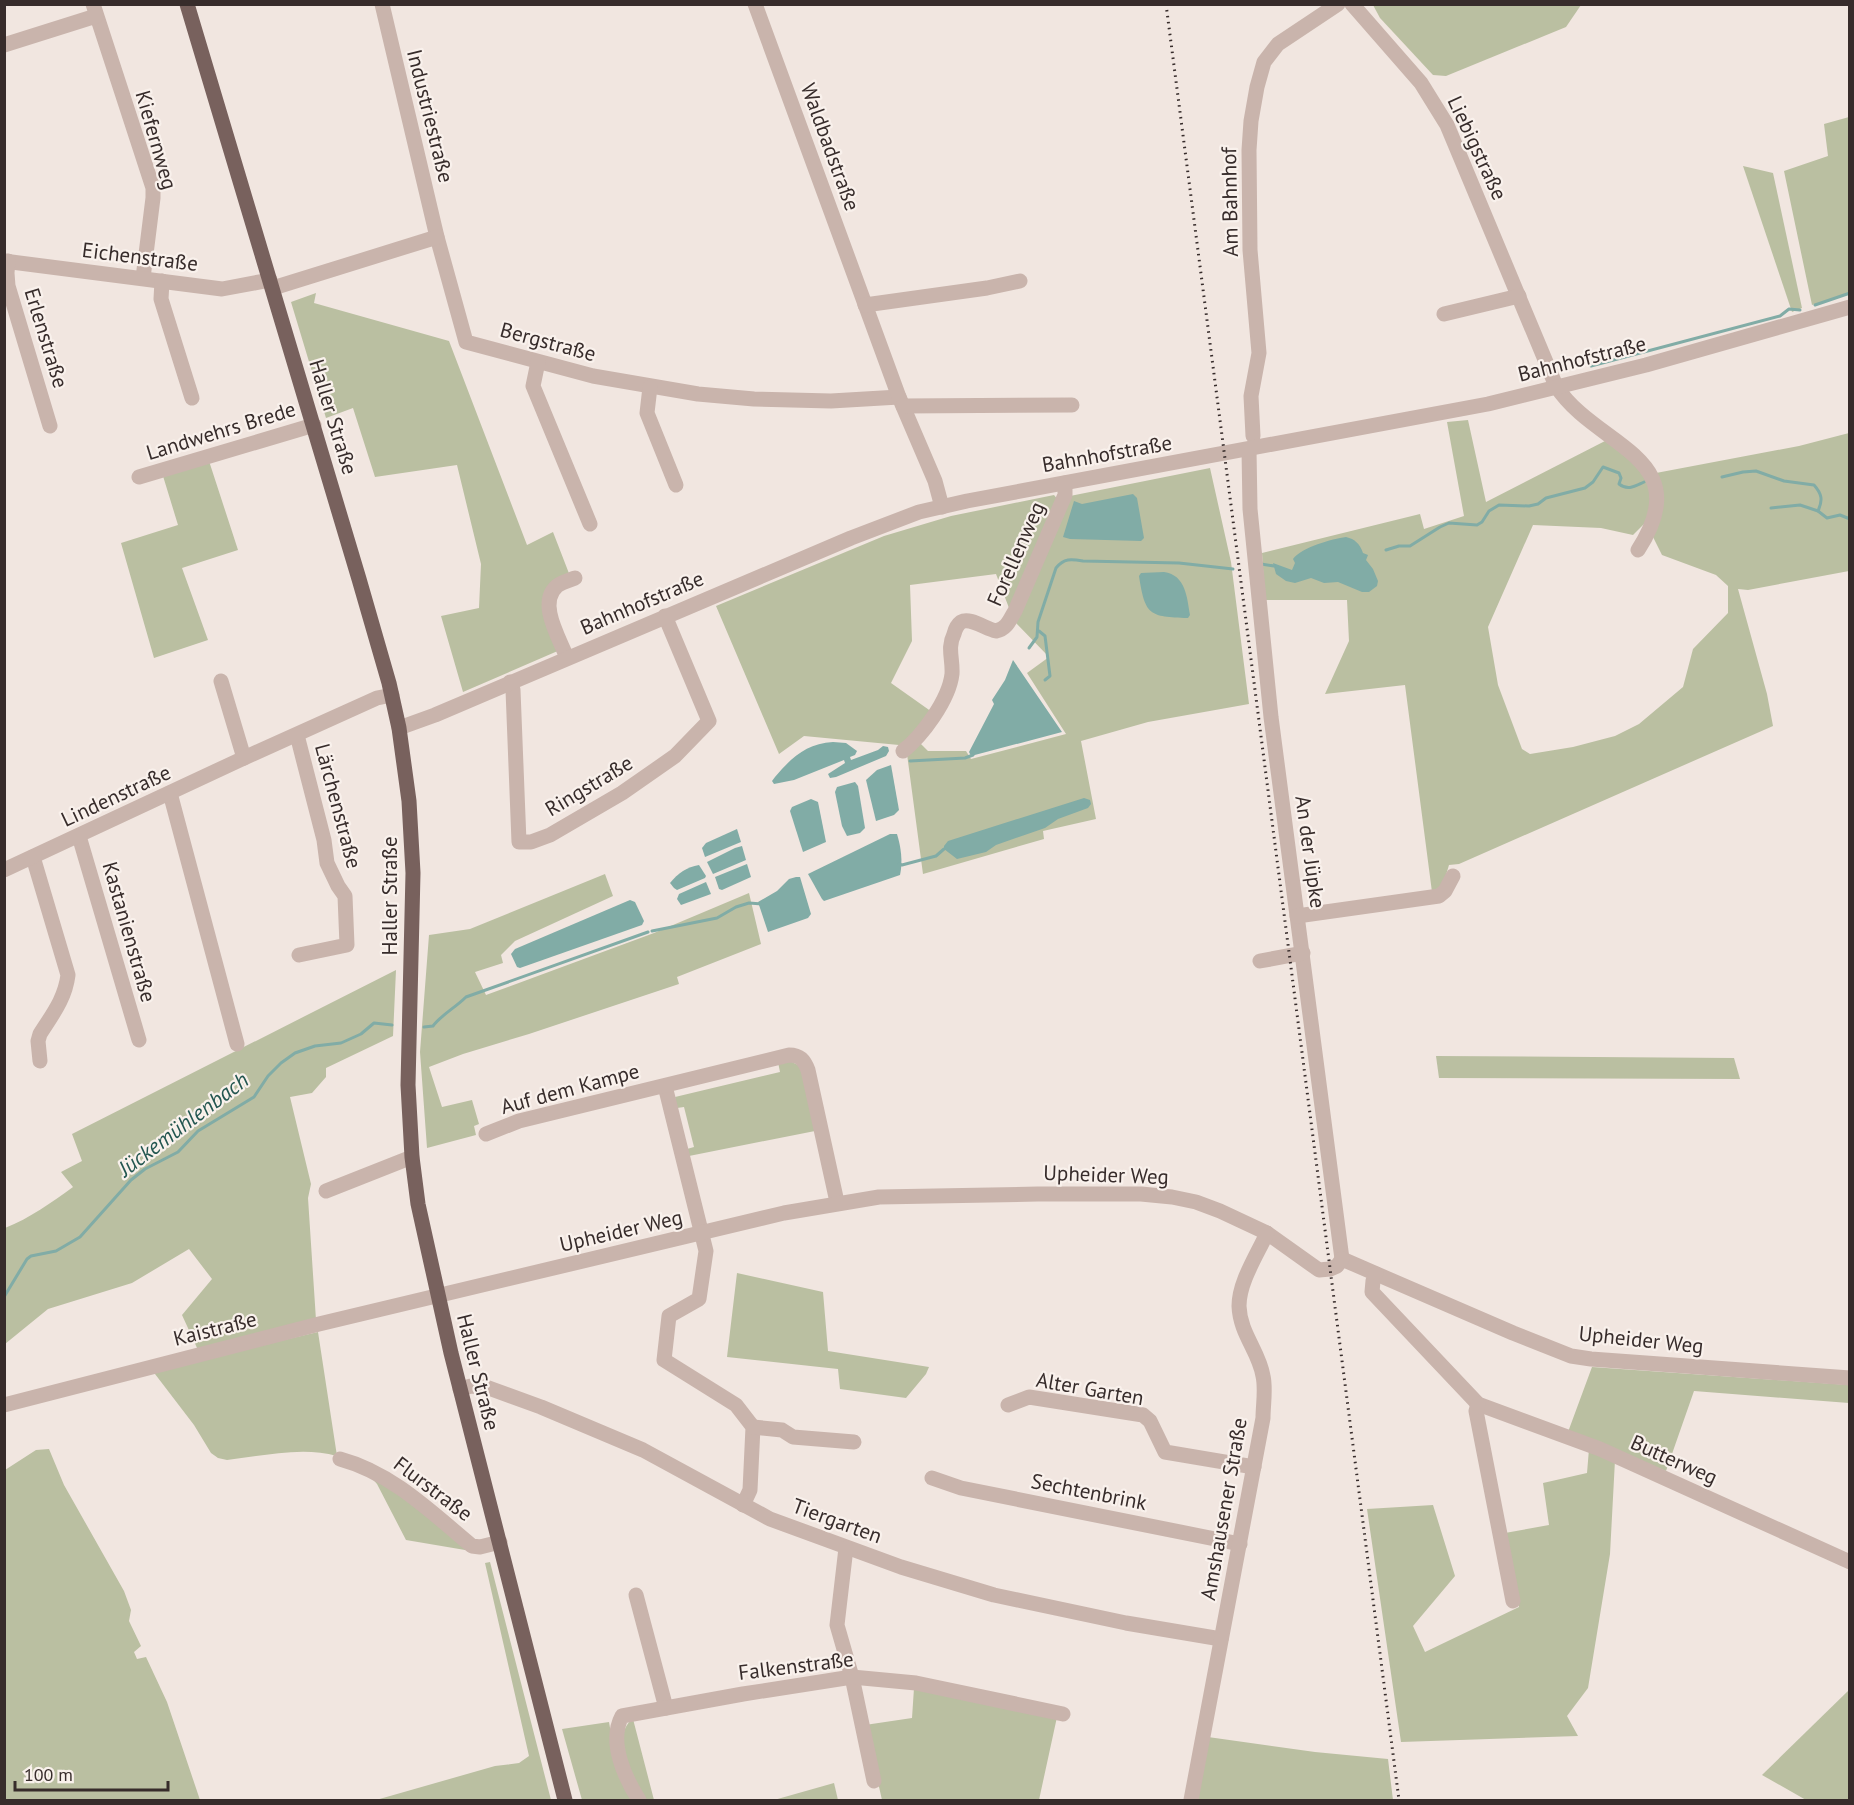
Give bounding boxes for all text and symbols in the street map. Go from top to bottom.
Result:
street label: Industriestraße [401,47,460,185]
street label: Waldbadstraße [795,79,866,214]
street label: Kiefernweg [129,87,183,193]
street label: Liebigstraße [1442,91,1513,204]
street label: Am Bahnhof [1215,146,1244,257]
street label: Eichenstraße [81,236,200,277]
street label: Erlenstraße [18,285,74,391]
street label: Bergstraße [497,316,599,367]
street label: Bahnhofstraße [1515,330,1649,388]
street label: Haller Straße [303,356,364,478]
street label: Landwehrs Brede [143,395,299,466]
street label: Bahnhofstraße [1040,429,1174,478]
street label: Forellenweg [981,497,1051,610]
street label: Bahnhofstraße [576,564,708,641]
street label: Lärchenstraße [309,740,368,871]
street label: Ringstraße [540,749,637,822]
street label: Lindenstraße [57,758,175,833]
street label: An der Jüpke [1289,794,1332,910]
street label: Haller Straße [376,836,403,956]
street label: Kastanienstraße [97,858,162,1005]
street label: Auf dem Kampe [498,1057,642,1120]
water label: Jückemühlenbach [111,1066,254,1183]
street label: Upheider Weg [1043,1159,1169,1190]
street label: Upheider Weg [557,1203,685,1258]
street label: Kaistraße [170,1305,259,1352]
street label: Haller Straße [451,1311,506,1433]
street label: Upheider Weg [1577,1320,1705,1359]
street label: Alter Garten [1034,1366,1146,1411]
street label: Amshausener Straße [1194,1416,1253,1602]
street label: Butterweg [1627,1428,1722,1491]
street label: Flurstraße [388,1450,478,1527]
street label: Sechtenbrink [1029,1467,1149,1516]
street label: Tiergarten [789,1492,886,1549]
street label: Falkenstraße [737,1645,855,1686]
scale bar [15,1754,168,1792]
text: 100 m [24,1763,73,1786]

